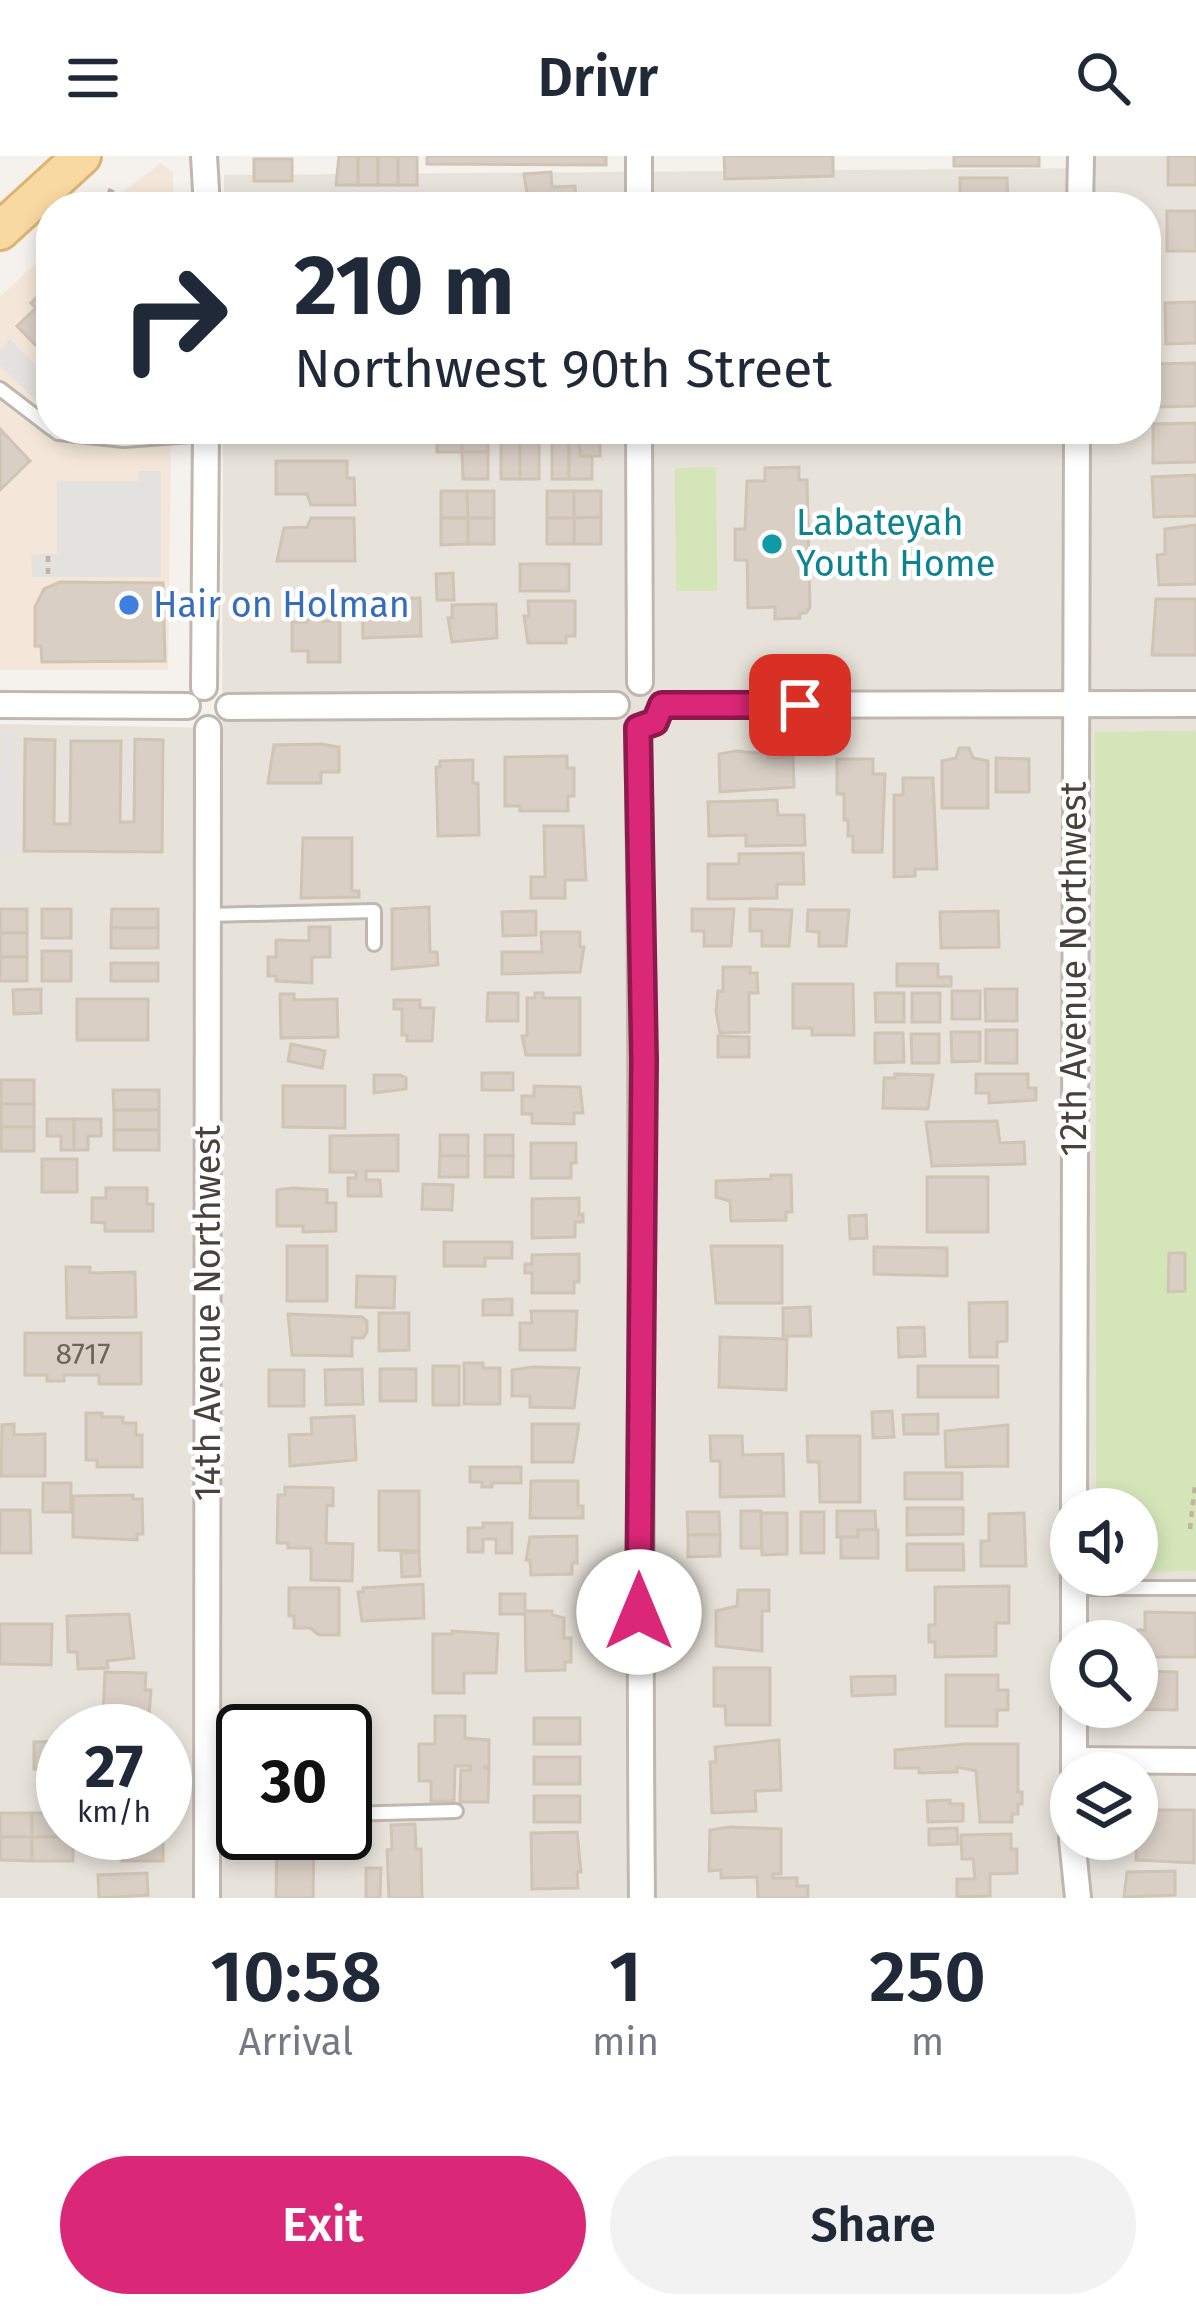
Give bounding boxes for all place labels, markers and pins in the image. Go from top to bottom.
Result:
place label: Labateyah Youth Home [796,501,995,586]
marker: Labateyah Youth Home [759,531,785,557]
place label: Hair on Holman [153,583,410,627]
marker: Hair on Holman [116,592,142,618]
pin [749,654,851,756]

